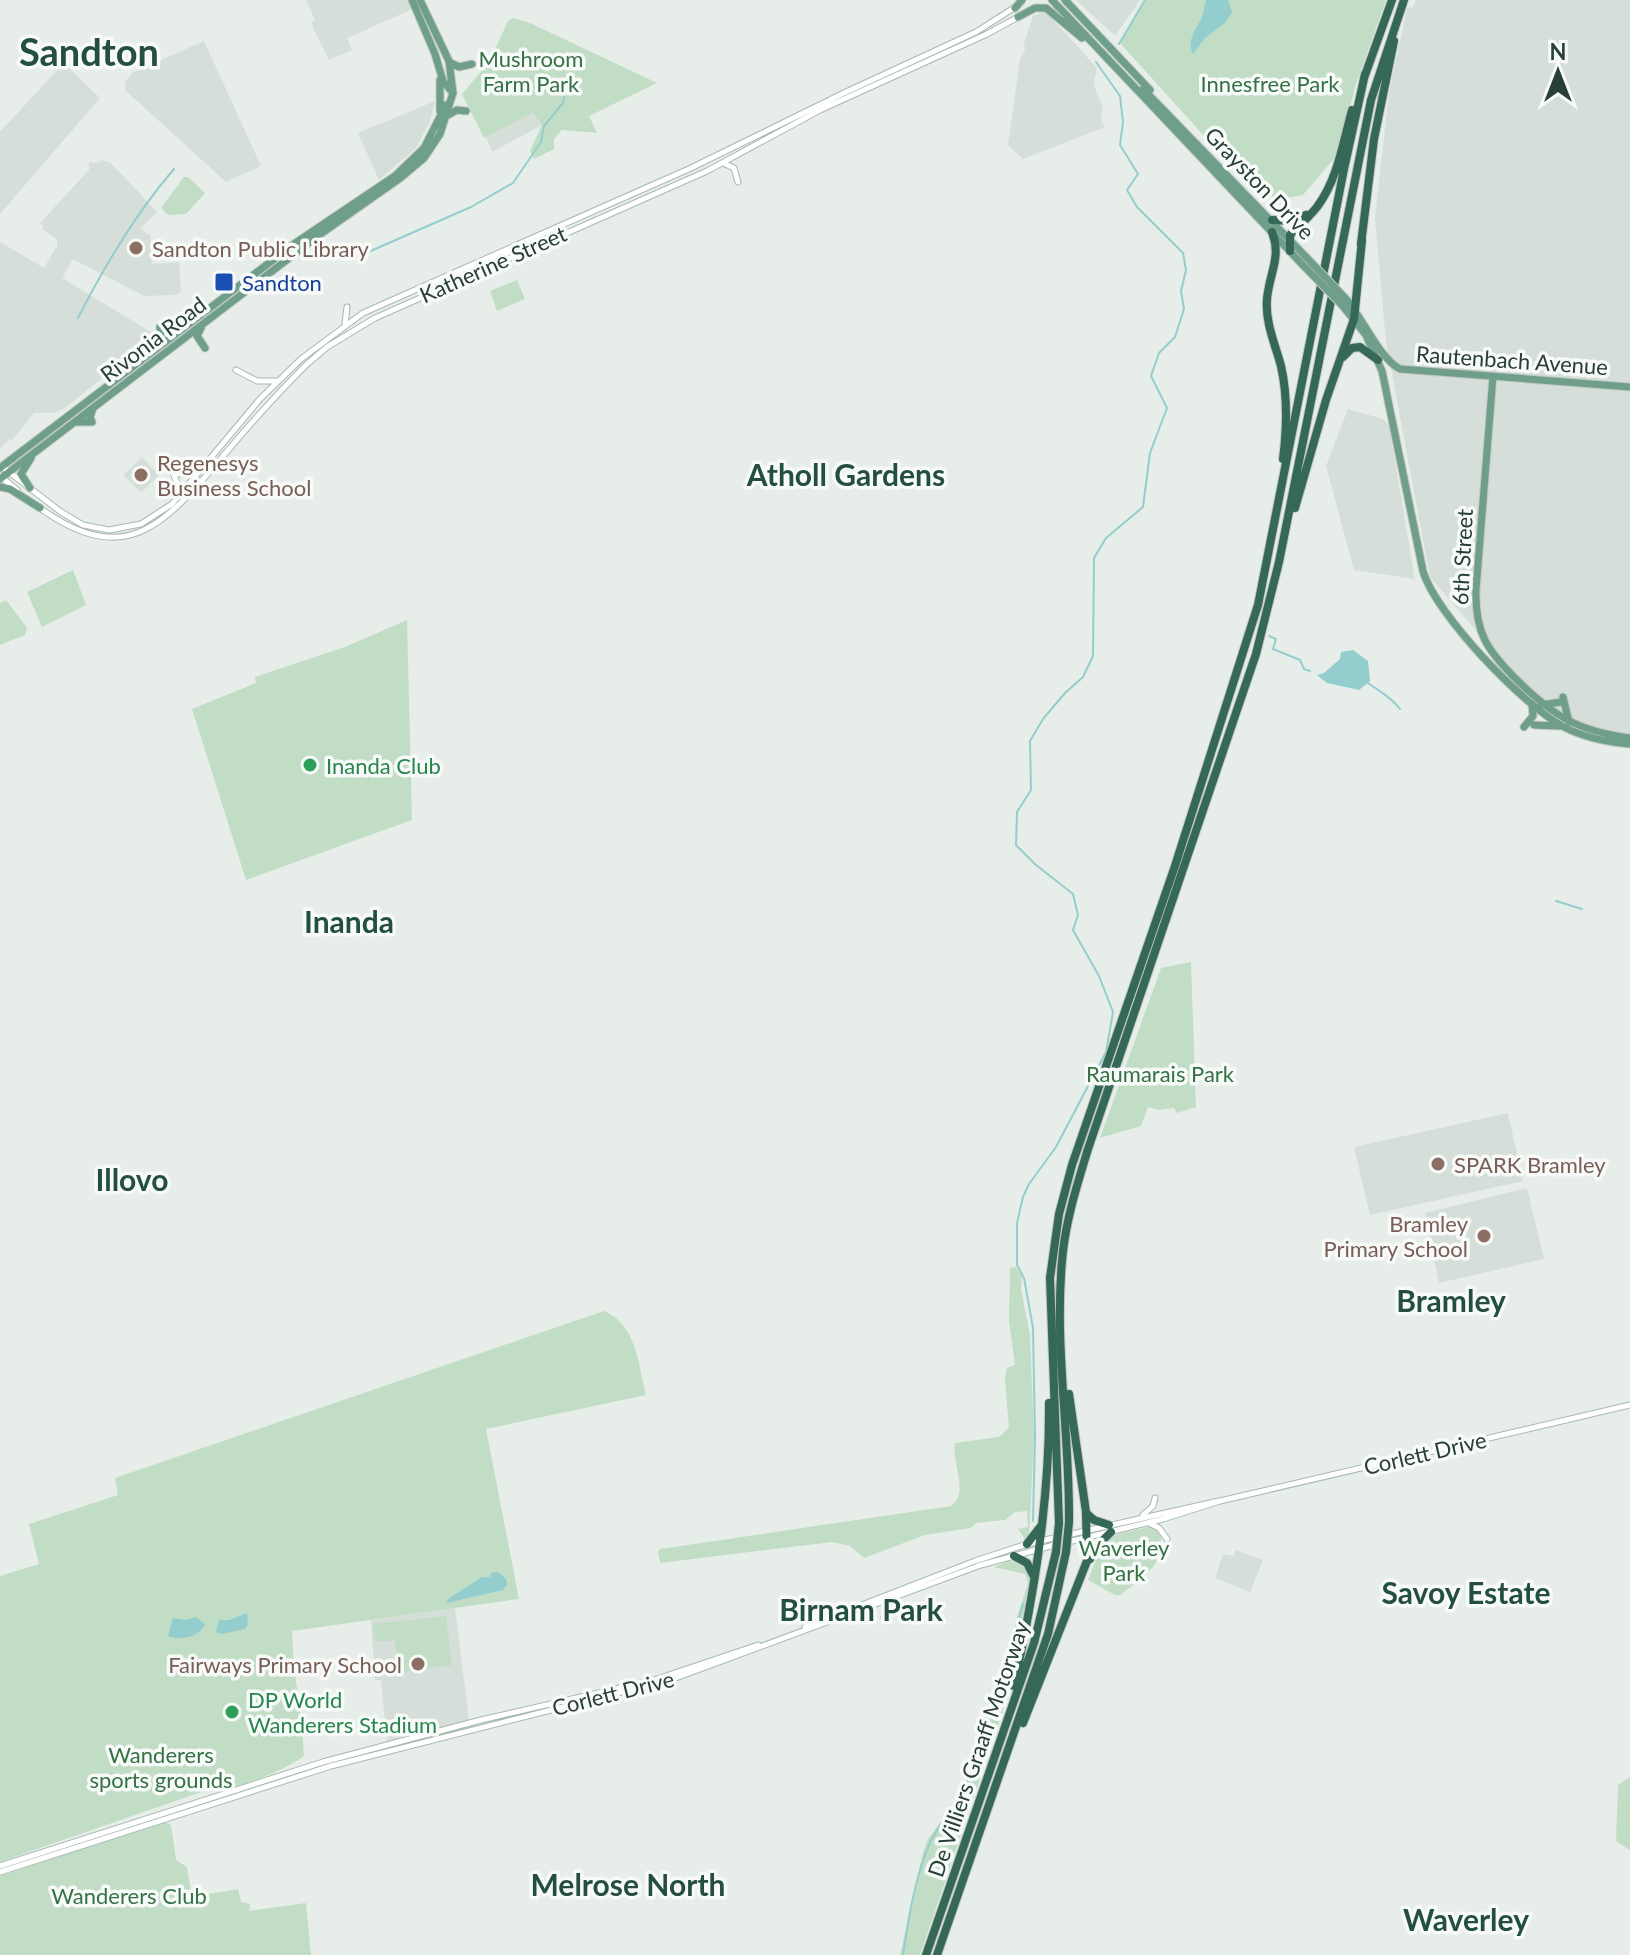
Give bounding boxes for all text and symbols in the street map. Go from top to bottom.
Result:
district label: Sandton [19,28,159,74]
north arrow [1518,32,1598,112]
text: N [1550,38,1566,65]
park label: Mushroom Farm Park [479,45,583,97]
park label: Innesfree Park [1201,70,1340,97]
street label: Grayston Drive [1200,121,1320,245]
street label: Katherine Street [415,220,571,308]
place label: Sandton Public Library [152,235,370,262]
marker: Sandton Public Library [127,239,145,257]
place label: Sandton [242,269,322,296]
marker: Sandton [213,271,235,293]
street label: Rivonia Road [95,290,211,388]
street label: Rautenbach Avenue [1415,340,1609,380]
place label: Regenesys Business School [157,449,311,501]
district label: Atholl Gardens [746,456,945,492]
marker: Regenesys Business School [132,466,150,484]
street label: 6th Street [1446,508,1478,606]
place label: Inanda Club [326,752,441,779]
marker: Inanda Club [301,756,319,774]
district label: Inanda [304,903,394,939]
park label: Raumarais Park [1086,1060,1235,1087]
place label: SPARK Bramley [1454,1151,1606,1178]
marker: SPARK Bramley [1429,1155,1447,1173]
district label: Illovo [96,1161,168,1197]
place label: Bramley Primary School [1323,1210,1469,1262]
marker: Bramley Primary School [1475,1227,1493,1245]
district label: Bramley [1396,1282,1506,1318]
street label: Corlett Drive [1361,1426,1489,1480]
park label: Waverley Park [1079,1534,1170,1586]
district label: Savoy Estate [1381,1574,1551,1610]
district label: Birnam Park [779,1591,944,1627]
street label: De Villiers Graaff Motorway [921,1617,1035,1880]
place label: Fairways Primary School [168,1651,402,1678]
marker: Fairways Primary School [409,1655,427,1673]
street label: Corlett Drive [549,1665,677,1721]
place label: DP World Wanderers Stadium [248,1686,437,1738]
marker: DP World Wanderers Stadium [223,1703,241,1721]
park label: Wanderers sports grounds [89,1741,233,1793]
district label: Melrose North [530,1866,726,1902]
park label: Wanderers Club [51,1882,207,1909]
district label: Waverley [1403,1901,1529,1937]

